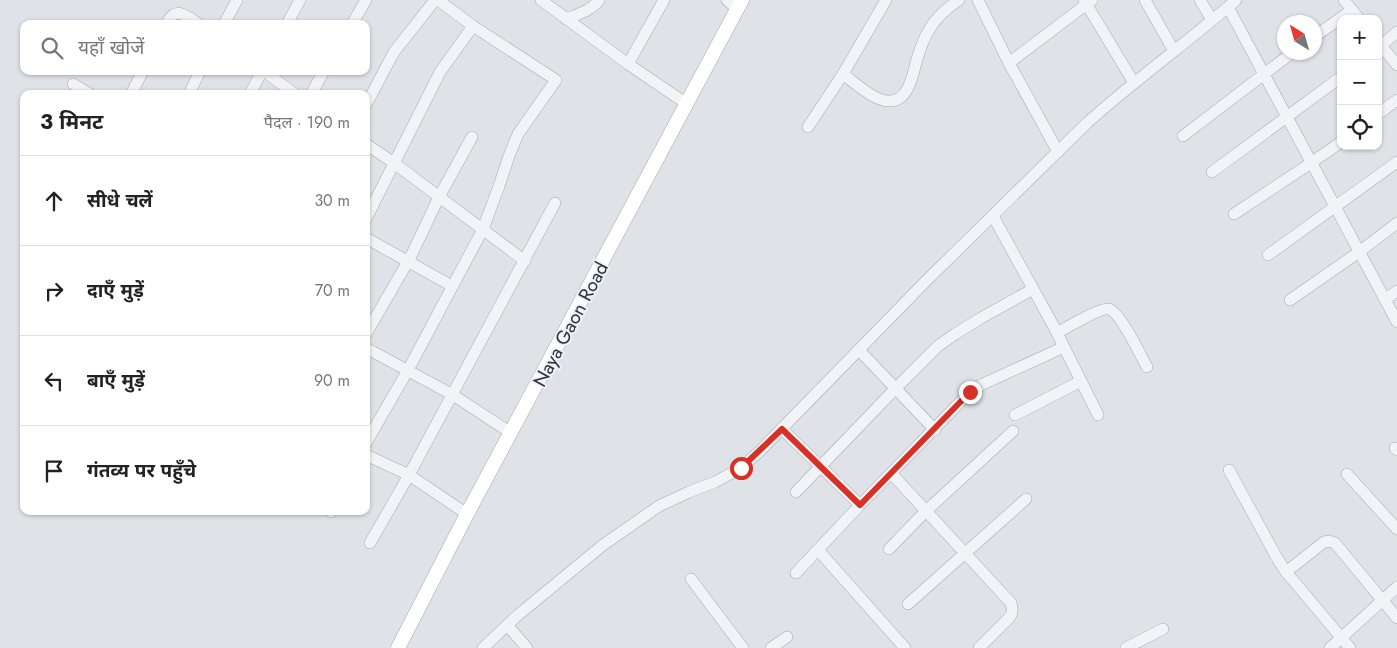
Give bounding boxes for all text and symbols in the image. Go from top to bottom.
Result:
north arrow [1277,15,1322,60]
map controls [1337,15,1382,150]
button: + [1337,15,1382,60]
search box [20,20,370,75]
icon: search [38,34,66,62]
text: यहाँ खोजें [78,34,144,61]
button: − [1337,60,1382,105]
button: locate [1337,105,1382,150]
text: 3 मिनट [40,107,103,137]
text: पैदल · 190 m [264,111,350,134]
icon: ahead [40,187,68,215]
text: सीधे चलें [87,187,153,214]
text: 30 m [314,189,350,212]
street label: Naya Gaon Road [526,257,615,391]
icon: right [40,277,68,305]
text: दाएँ मुड़ें [87,277,144,304]
text: 70 m [315,279,350,302]
icon: left [40,367,68,395]
text: बाएँ मुड़ें [87,367,145,394]
text: 90 m [314,369,350,392]
route end [959,381,982,404]
icon: arrive [40,457,68,485]
text: गंतव्य पर पहुँचे [87,457,196,484]
route start [730,457,753,480]

